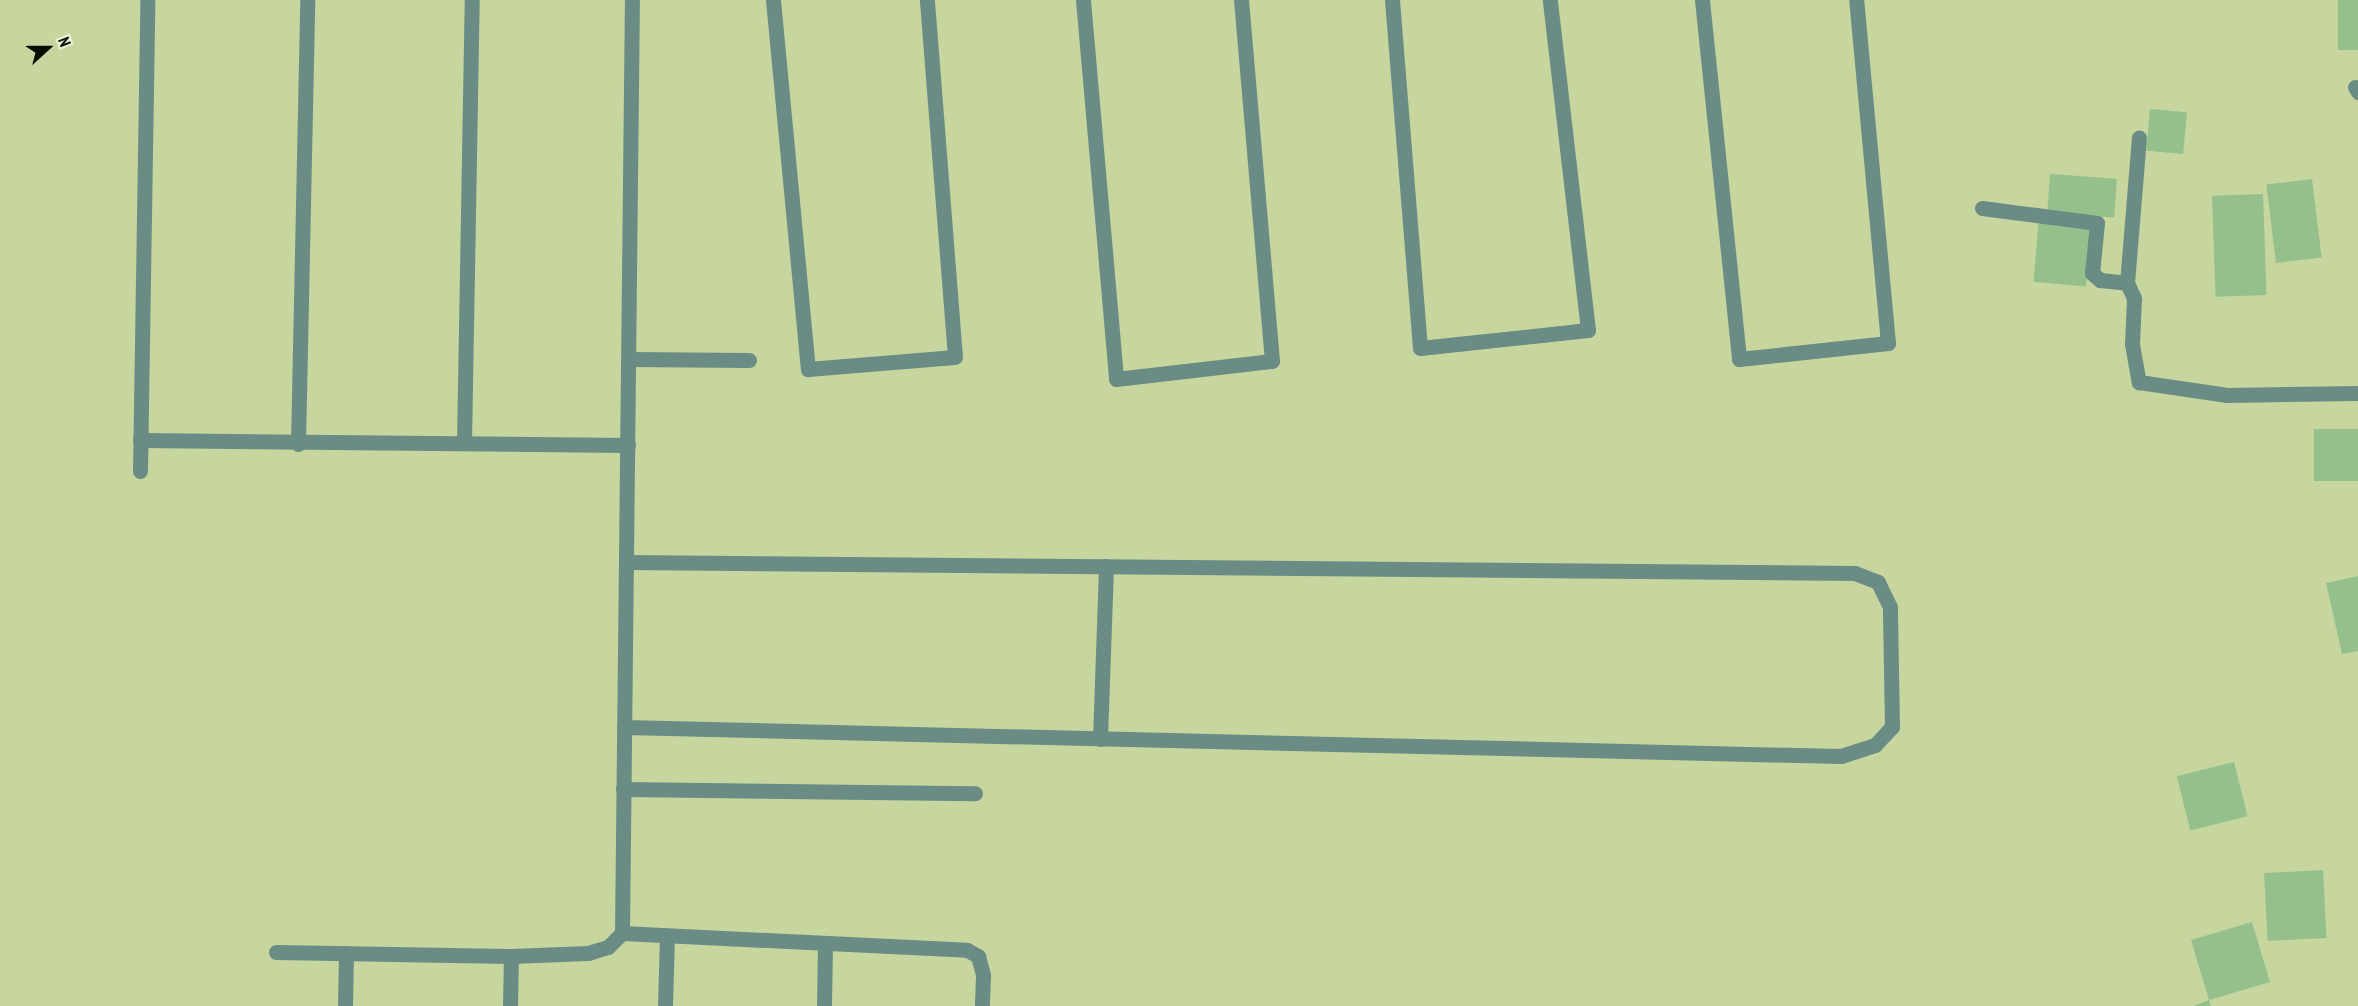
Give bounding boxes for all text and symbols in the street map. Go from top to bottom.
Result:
north arrow [18,18,78,78]
text: N [54,34,76,49]

